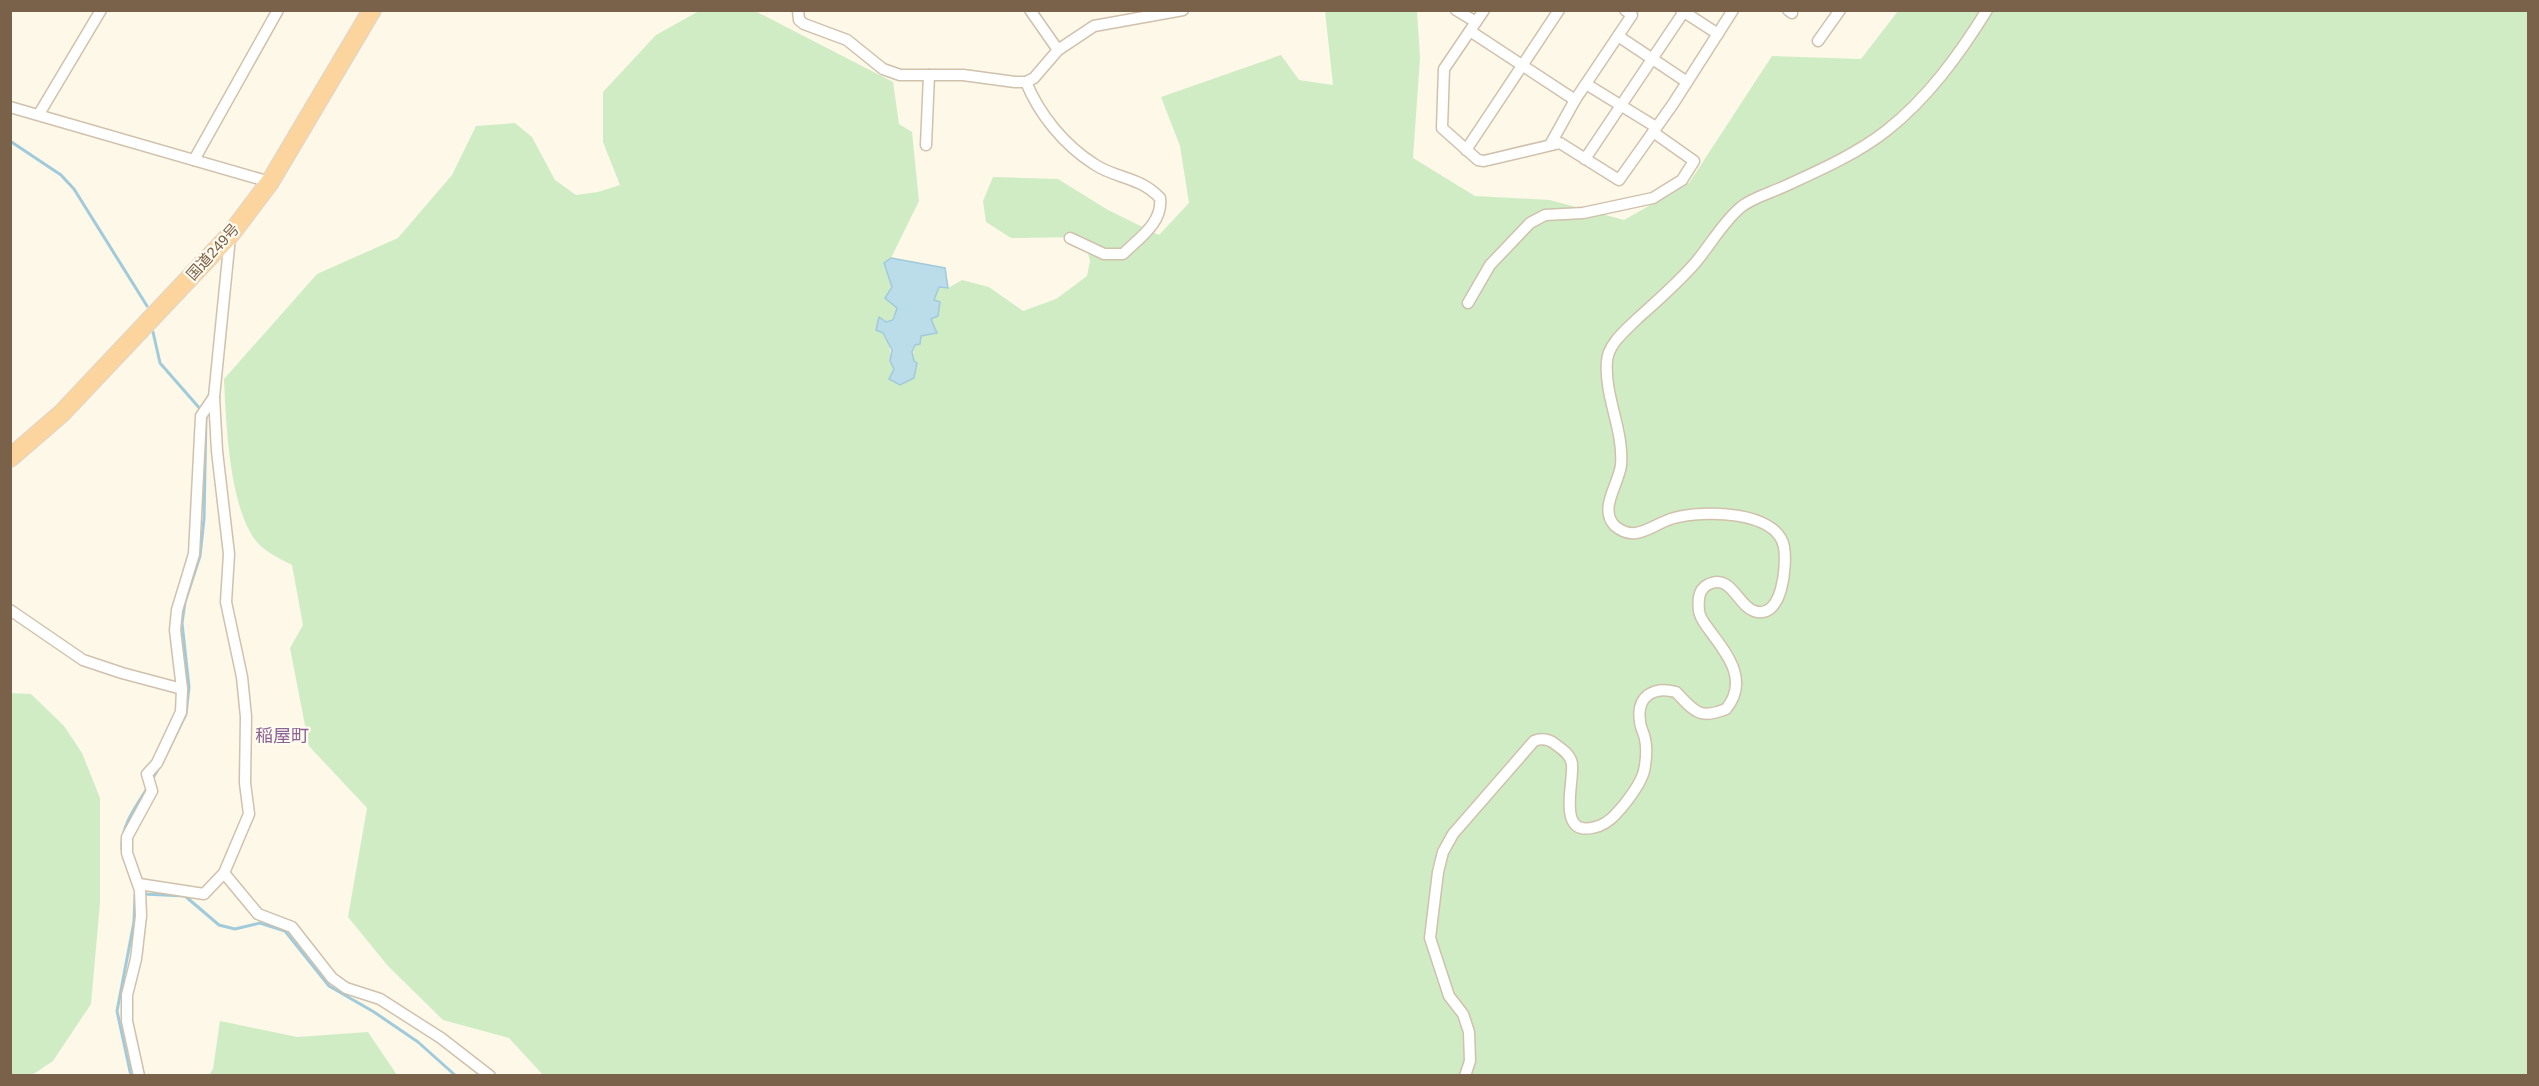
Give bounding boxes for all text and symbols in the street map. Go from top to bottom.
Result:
street label: 国道249号 [183,220,242,283]
district label: 稲屋町 [255,726,309,746]

